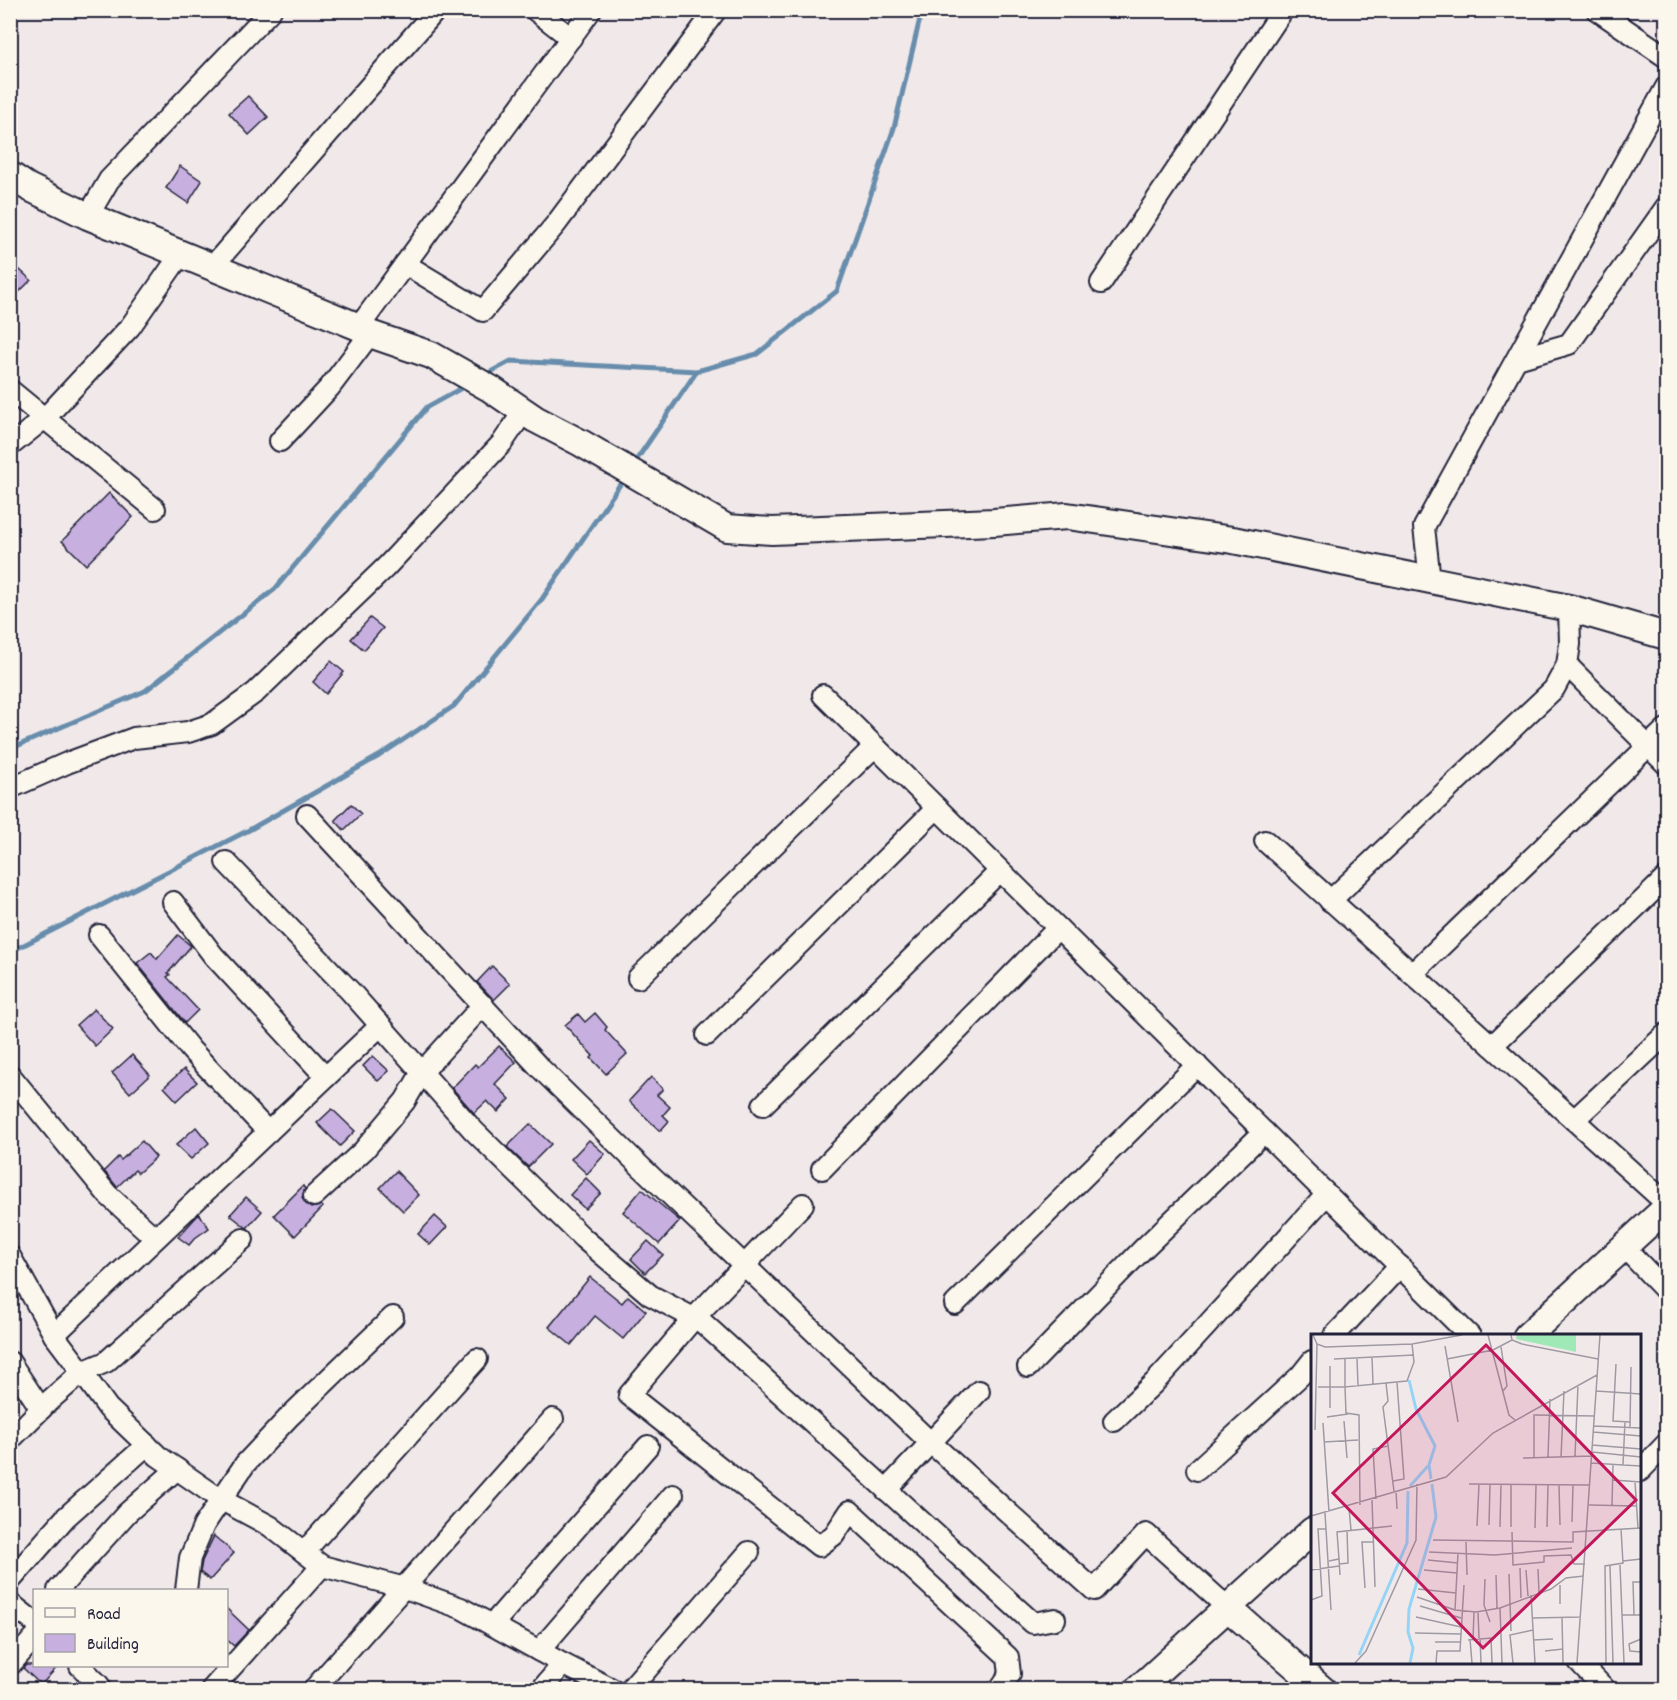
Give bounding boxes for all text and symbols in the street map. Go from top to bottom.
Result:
inset map [1311,1334,1641,1664]
legend [33,1589,228,1667]
text: Road [87,1603,121,1628]
text: Building [87,1633,139,1658]

